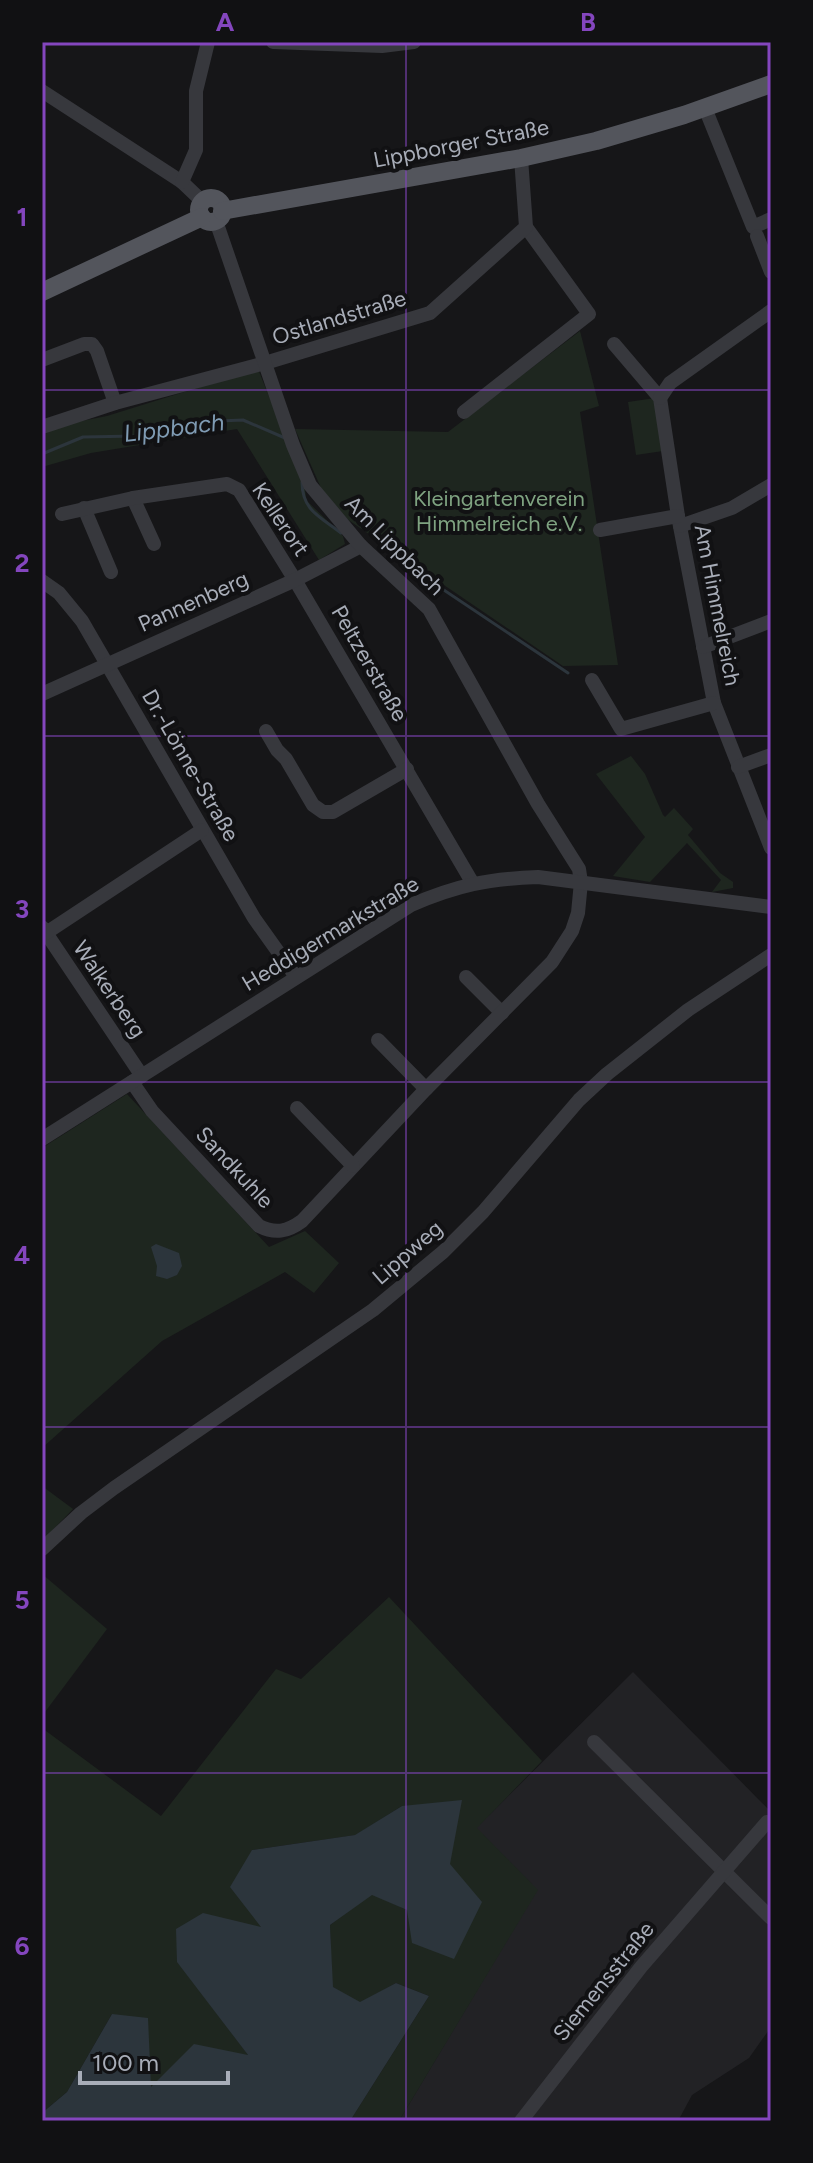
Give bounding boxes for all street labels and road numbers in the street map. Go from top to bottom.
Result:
street label: Lippborger Straße [371,113,551,174]
street label: Ostlandstraße [269,284,409,351]
street label: Kellerort [246,477,315,561]
street label: Am Lippbach [339,490,450,601]
street label: Am Himmelreich [689,522,746,688]
street label: Pannenberg [134,565,253,638]
street label: Peltzerstraße [325,600,414,726]
street label: Dr.-Lönne-Straße [136,684,245,846]
street label: Heddigermarkstraße [237,870,424,997]
street label: Walkerberg [67,936,152,1043]
street label: Sandkuhle [190,1121,279,1214]
street label: Lippweg [367,1215,448,1290]
street label: Siemensstraße [547,1916,660,2046]

